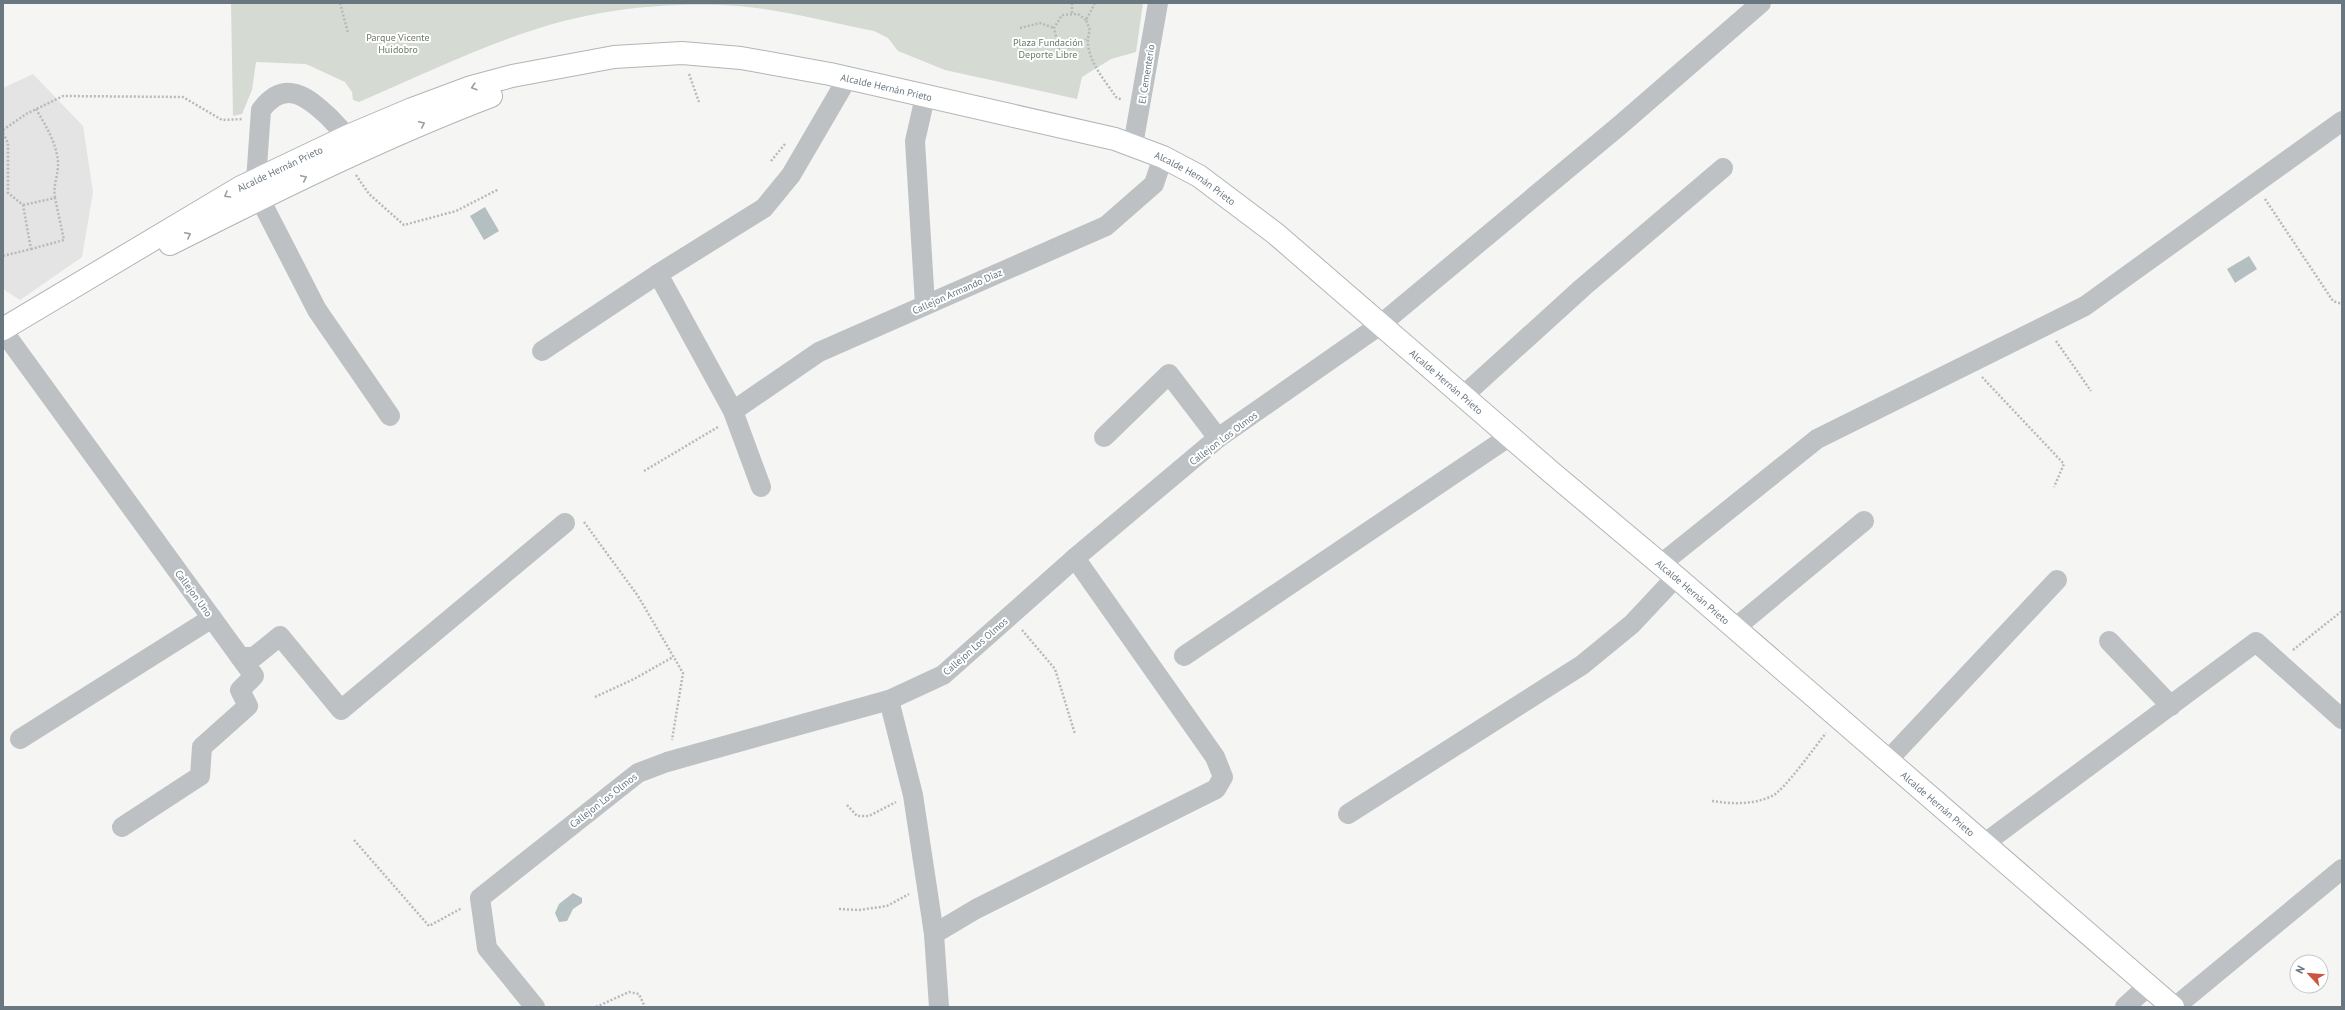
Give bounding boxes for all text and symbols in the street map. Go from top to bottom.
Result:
park label: Parque Vicente Huidobro [366,31,430,56]
park label: Plaza Fundación Deporte Libre [1013,36,1083,61]
street label: El Cementerio [1135,43,1158,105]
street label: Alcalde Hernán Prieto [839,71,933,104]
one-way arrow [470,82,477,91]
one-way arrow [418,121,426,129]
street label: Alcalde Hernán Prieto [235,143,325,195]
street label: Alcalde Hernán Prieto [1153,148,1238,208]
one-way arrow [301,175,308,183]
one-way arrow [224,191,231,198]
one-way arrow [183,233,191,240]
street label: Callejon Armando Diaz [910,266,1004,317]
street label: Alcalde Hernán Prieto [1406,346,1486,417]
street label: Callejon Los Olmos [1187,409,1260,468]
street label: Alcalde Hernán Prieto [1653,557,1732,627]
street label: Callejon Uno [172,567,215,619]
street label: Callejon Los Olmos [940,615,1010,678]
street label: Alcalde Hernán Prieto [1898,769,1977,839]
street label: Callejon Los Olmos [567,770,640,831]
north arrow [2289,954,2329,994]
text: N [2292,963,2308,976]

